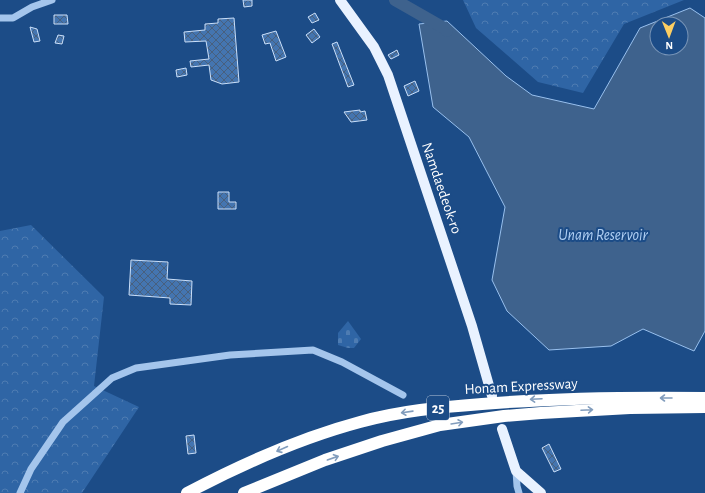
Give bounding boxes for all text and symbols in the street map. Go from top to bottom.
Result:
north arrow [649,16,689,56]
text: N [665,40,673,51]
street label: Namdaedeok-ro [419,141,464,236]
water label: Unam Reservoir [558,227,649,243]
street label: Honam Expressway [464,376,579,397]
one-way arrow [660,394,673,402]
road number: 25 [427,396,449,420]
one-way arrow [530,396,543,403]
one-way arrow [580,407,593,414]
one-way arrow [401,408,414,416]
one-way arrow [451,418,464,426]
one-way arrow [277,445,289,453]
one-way arrow [326,453,338,461]

